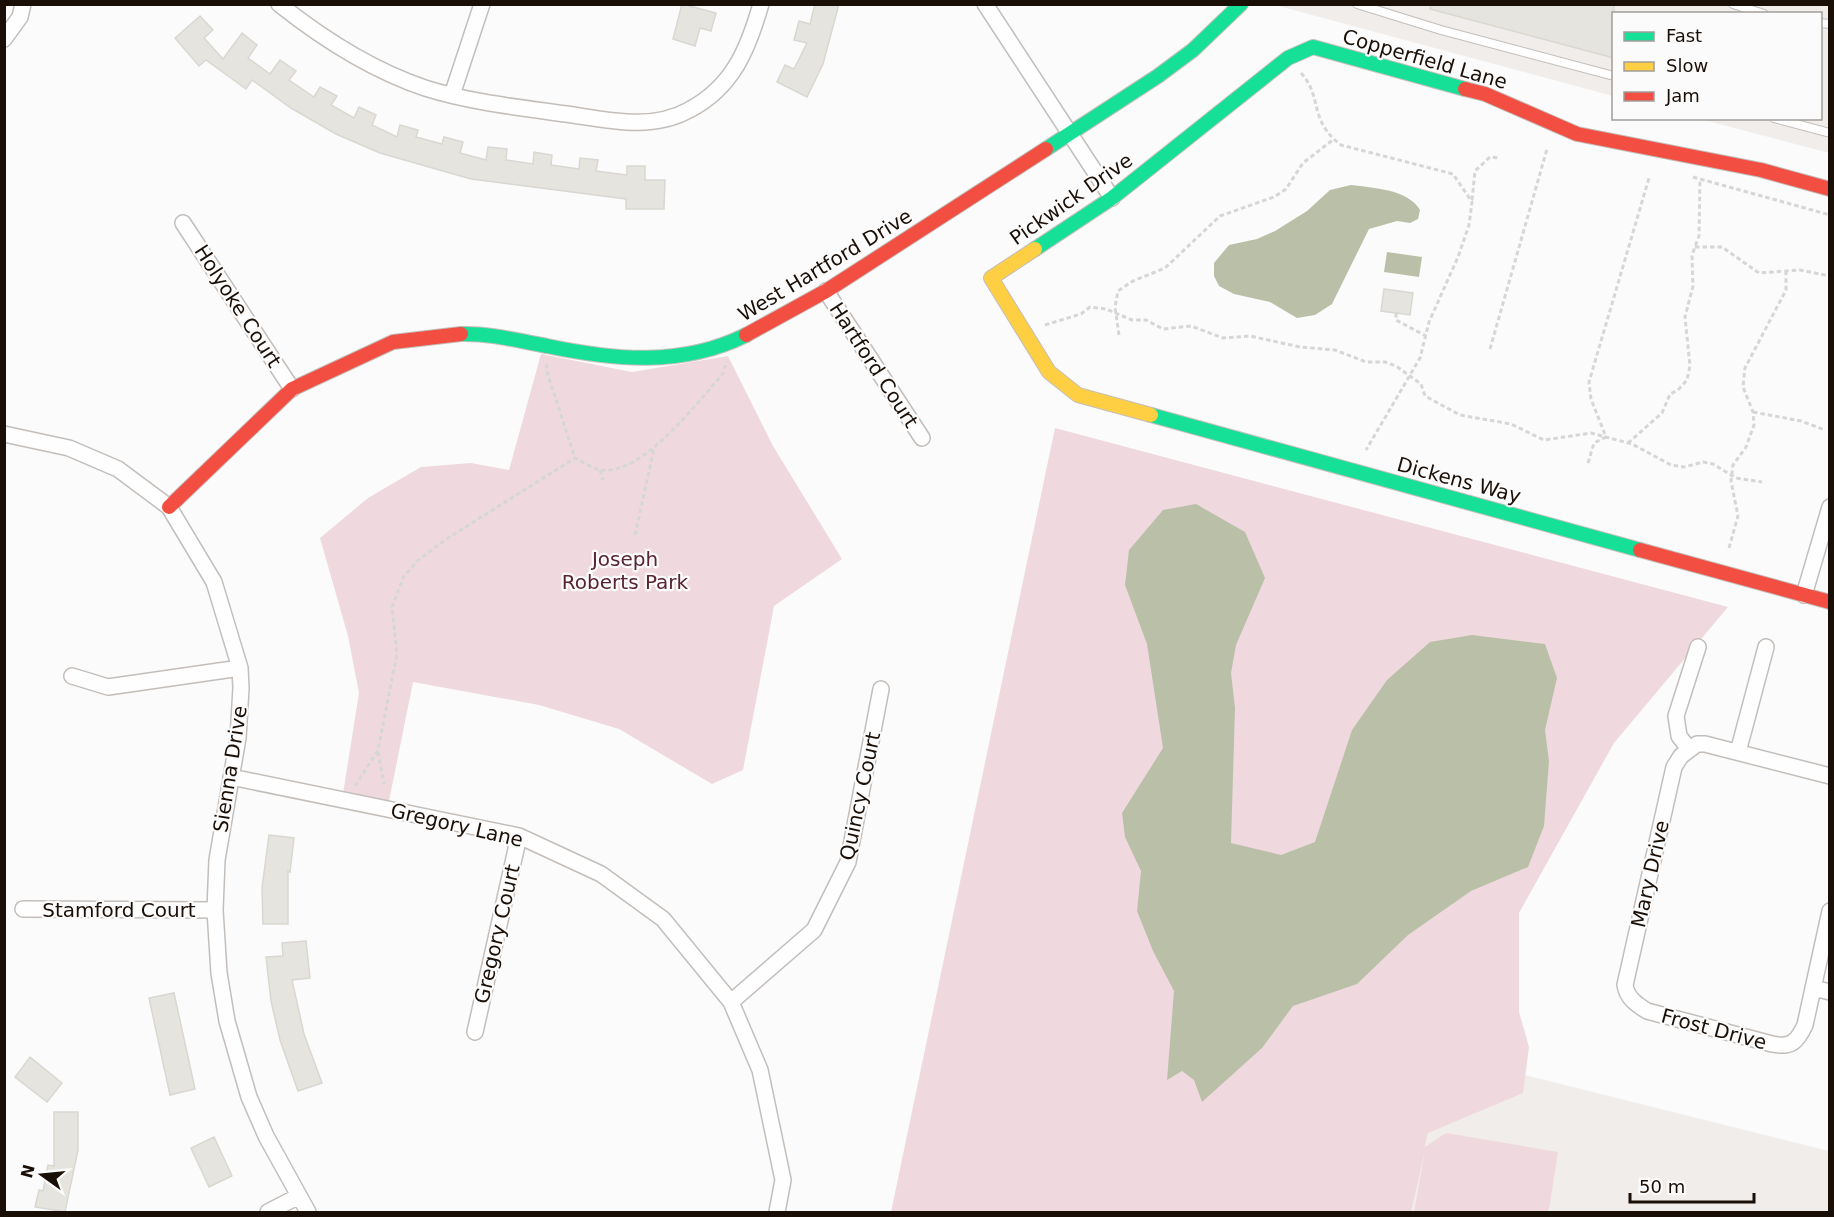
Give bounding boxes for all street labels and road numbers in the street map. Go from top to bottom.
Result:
street label: Copperfield Lane [1340,24,1510,94]
street label: Pickwick Drive [1005,148,1137,250]
street label: West Hartford Drive [734,204,916,326]
street label: Holyoke Court [189,240,287,372]
street label: Hartford Court [825,298,923,432]
street label: Dickens Way [1394,452,1524,508]
street label: Sienna Drive [208,704,252,834]
street label: Quincy Court [835,729,885,862]
street label: Gregory Lane [388,798,526,852]
street label: Mary Drive [1626,818,1674,930]
street label: Gregory Court [469,862,525,1006]
street label: Stamford Court [42,898,196,922]
street label: Frost Drive [1659,1003,1769,1055]

